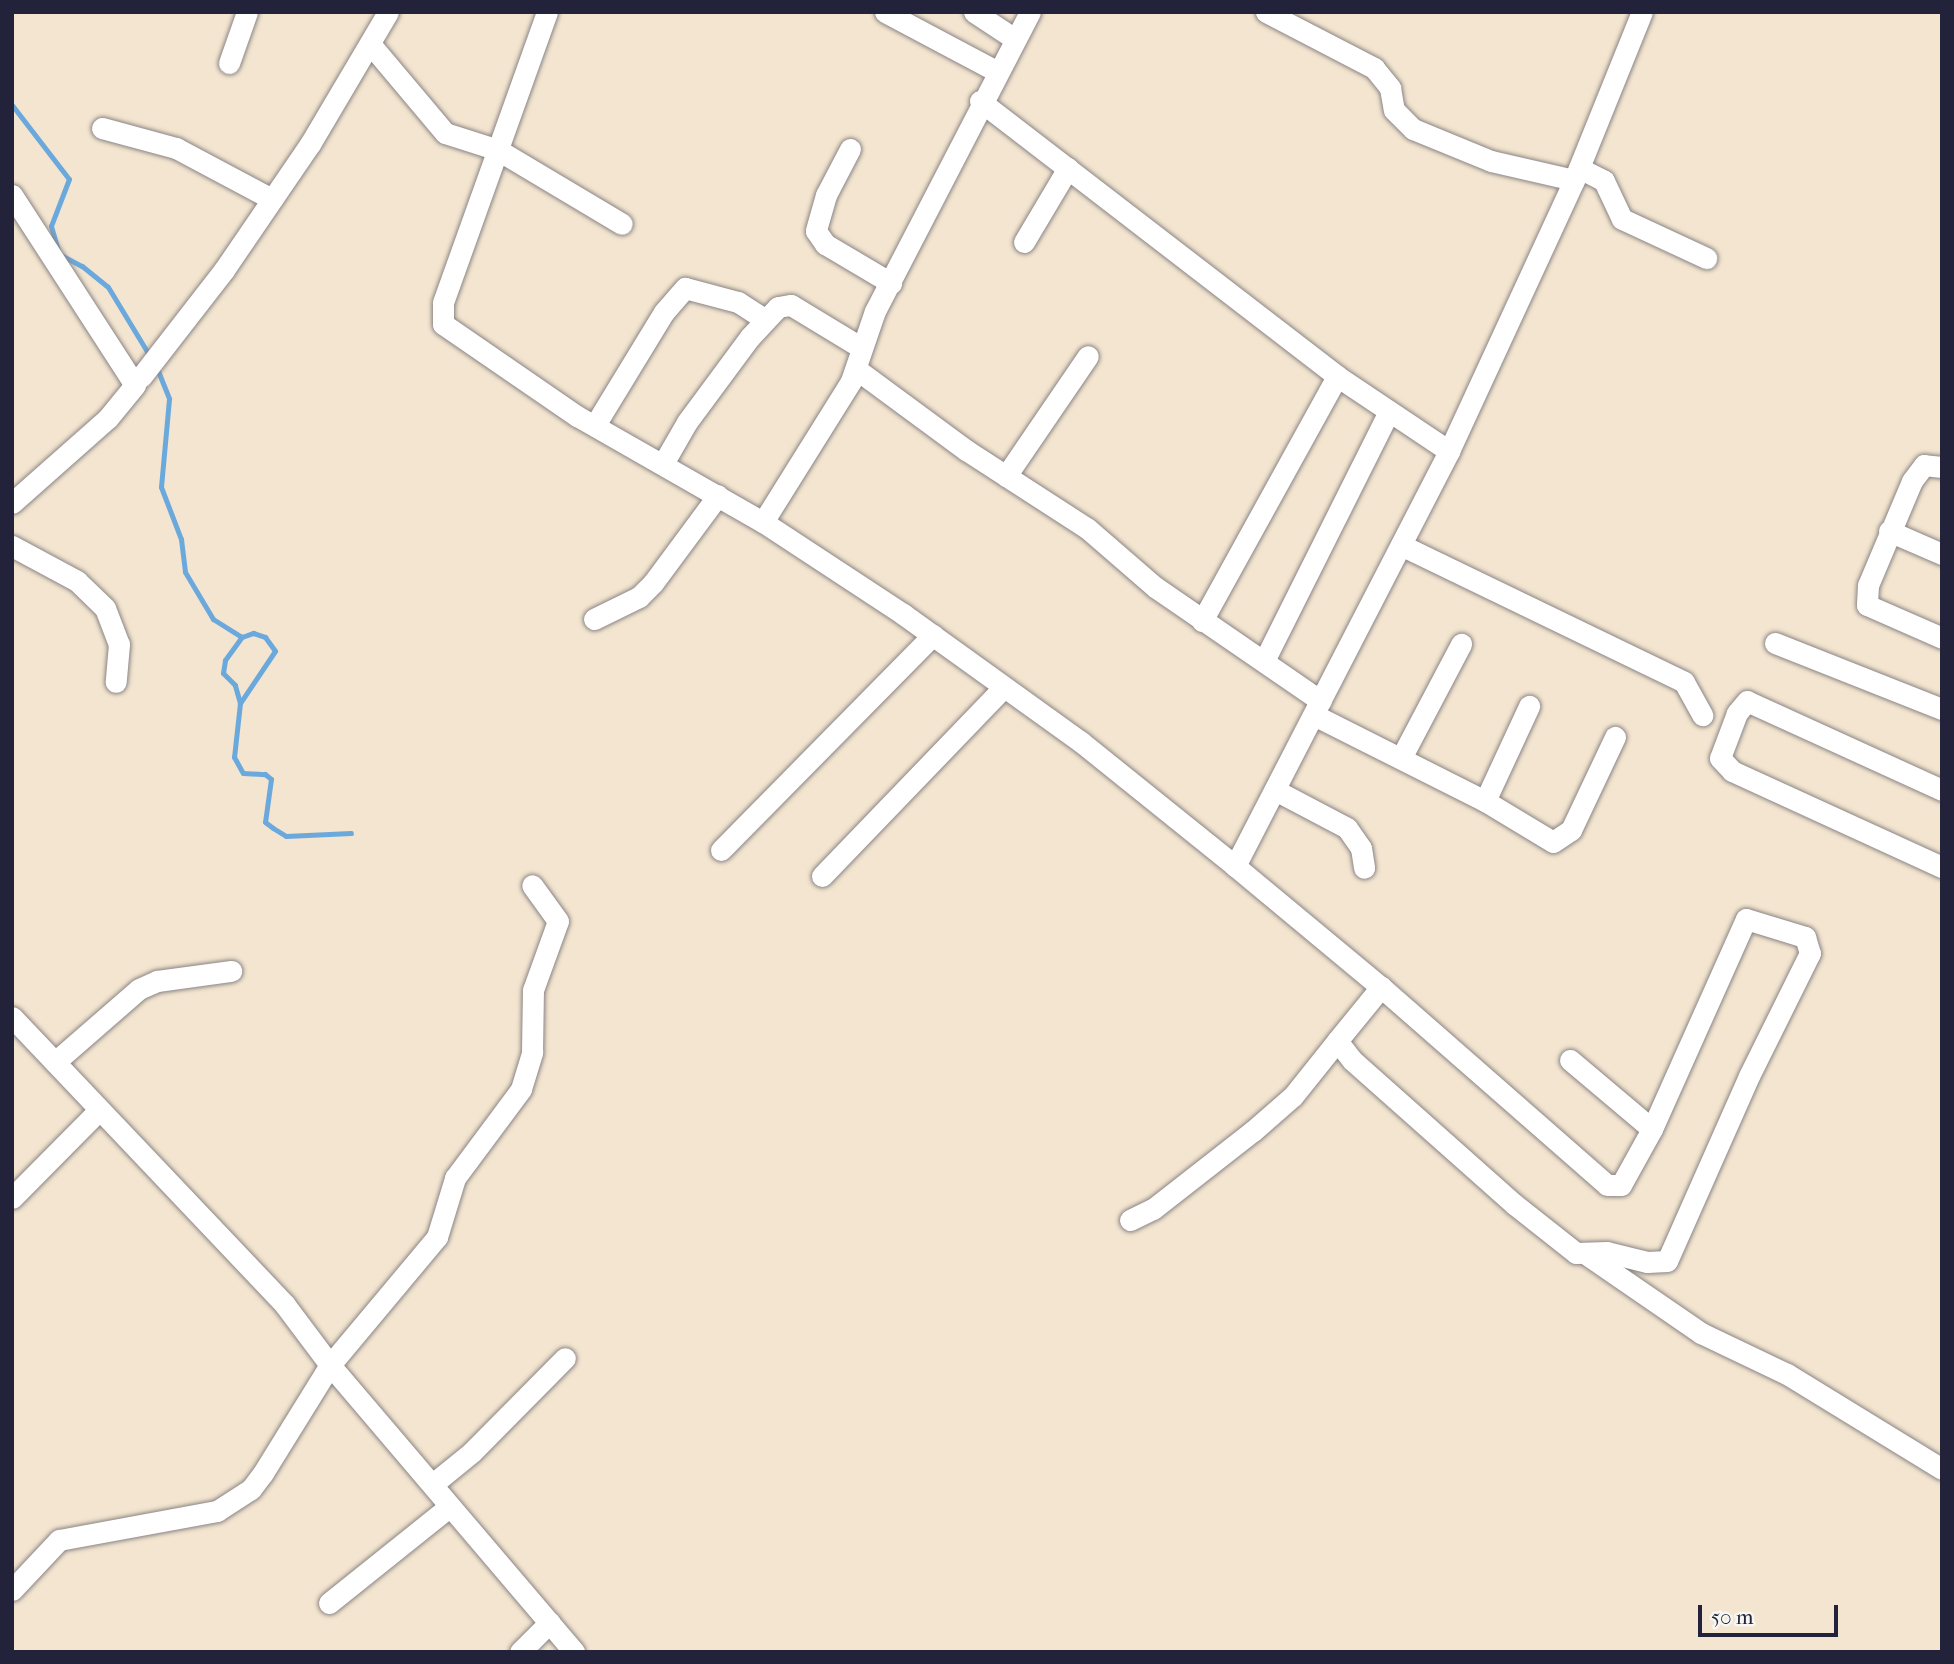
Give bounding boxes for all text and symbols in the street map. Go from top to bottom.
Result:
scale bar [1702,1590,1842,1634]
text: 50 m [1711,1605,1754,1629]

